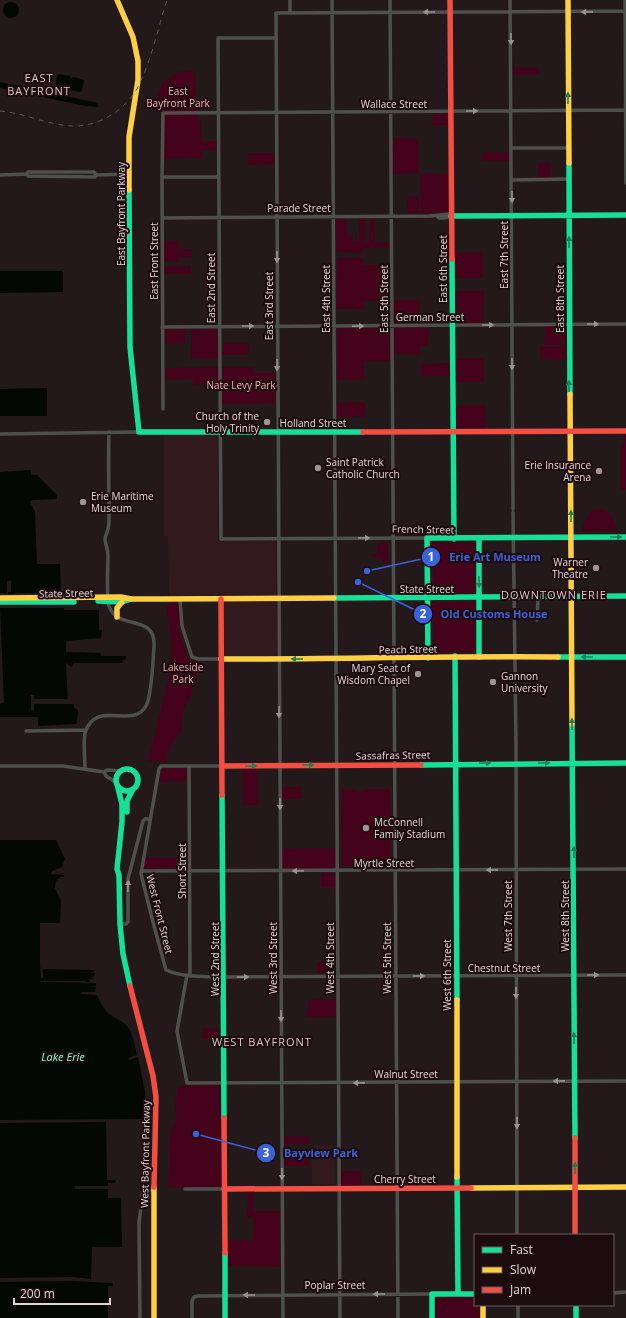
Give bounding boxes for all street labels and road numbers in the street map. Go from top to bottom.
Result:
street label: Wallace Street [361,97,428,111]
street label: East Bayfront Parkway [114,161,128,266]
street label: Parade Street [267,201,331,215]
street label: East 7th Street [497,221,511,289]
street label: East Front Street [147,222,161,300]
street label: East 6th Street [436,235,450,303]
street label: East 2nd Street [204,252,218,323]
street label: East 4th Street [319,265,333,333]
street label: East 5th Street [377,265,391,333]
street label: East 8th Street [553,265,567,333]
street label: East 3rd Street [262,271,276,340]
street label: German Street [396,310,465,324]
street label: Holland Street [280,416,347,430]
street label: French Street [392,521,455,537]
street label: State Street [400,582,455,596]
street label: State Street [39,586,94,600]
street label: Peach Street [379,641,438,657]
street label: Sassafras Street [356,747,431,763]
street label: Short Street [175,843,189,899]
street label: Myrtle Street [354,856,415,870]
street label: West Front Street [143,873,177,956]
street label: West 7th Street [501,880,515,952]
street label: West 8th Street [558,880,572,952]
street label: West 2nd Street [208,921,222,996]
street label: West 3rd Street [266,921,280,994]
street label: West 4th Street [323,922,337,994]
street label: West 5th Street [380,922,394,994]
street label: West 6th Street [440,939,454,1011]
street label: Chestnut Street [468,961,541,975]
street label: Walnut Street [374,1067,438,1081]
street label: West Bayfront Parkway [137,1099,153,1208]
street label: Cherry Street [374,1172,436,1186]
street label: Poplar Street [305,1278,366,1292]

